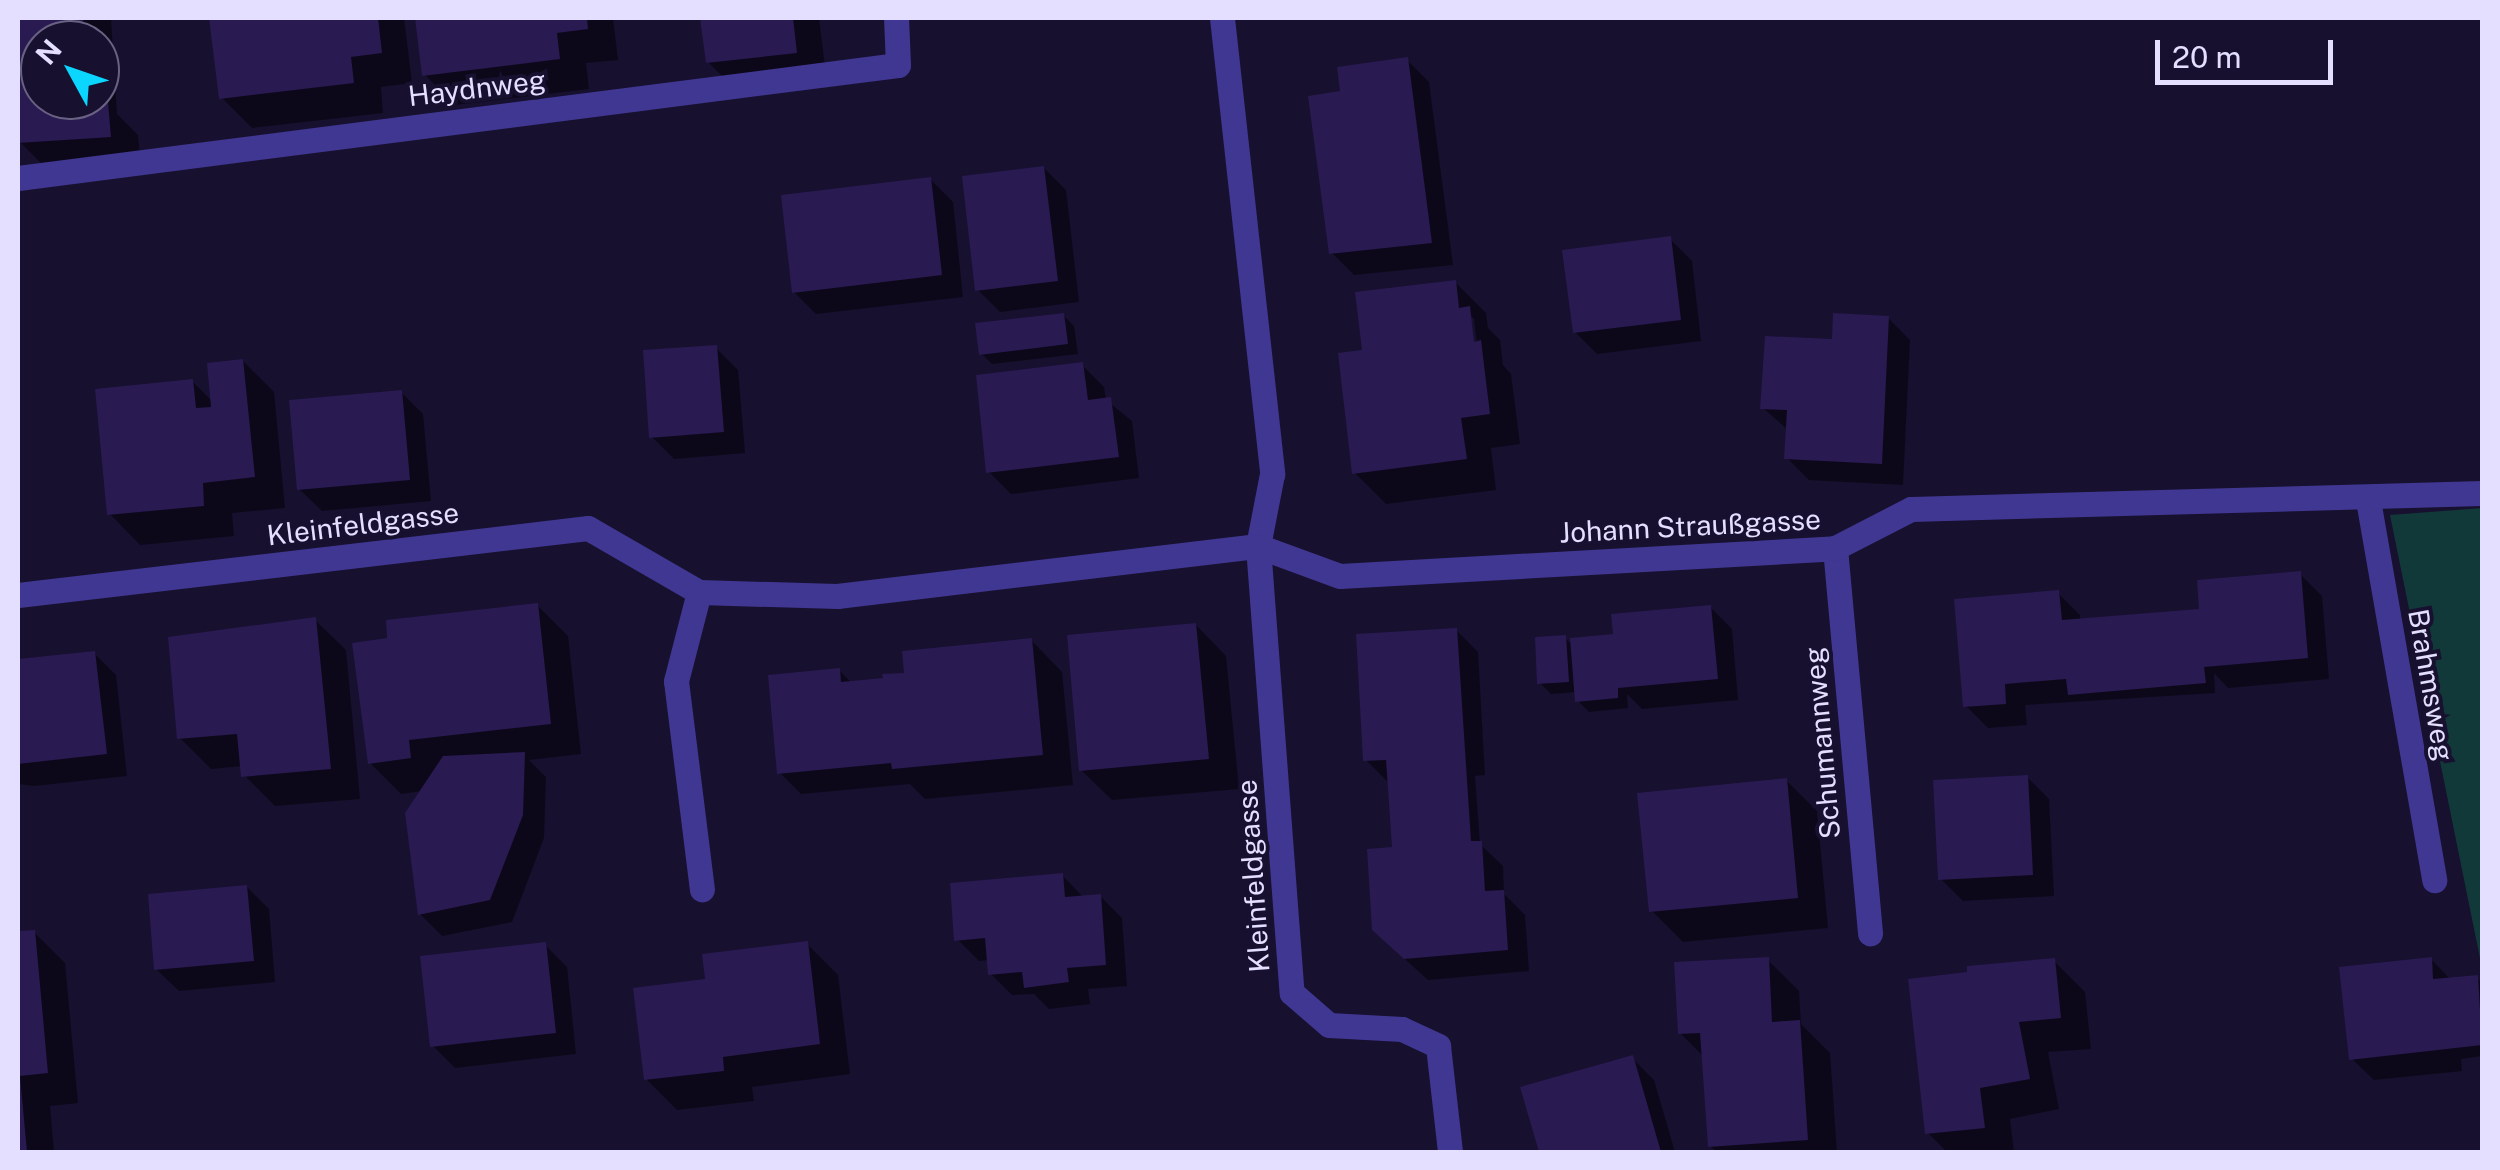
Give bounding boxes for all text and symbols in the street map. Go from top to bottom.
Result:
north arrow [20,20,120,120]
scale bar [2160,20,2338,82]
text: N [28,33,68,71]
text: 20 m [2172,39,2241,75]
street label: Haydnweg [406,63,548,113]
street label: Kleinfeldgasse [265,496,461,552]
street label: Johann Straußgasse [1558,502,1822,550]
street label: Brahmsweg [2401,606,2461,764]
street label: Schumannweg [1797,646,1847,840]
street label: Kleinfeldgasse [1230,778,1276,974]

